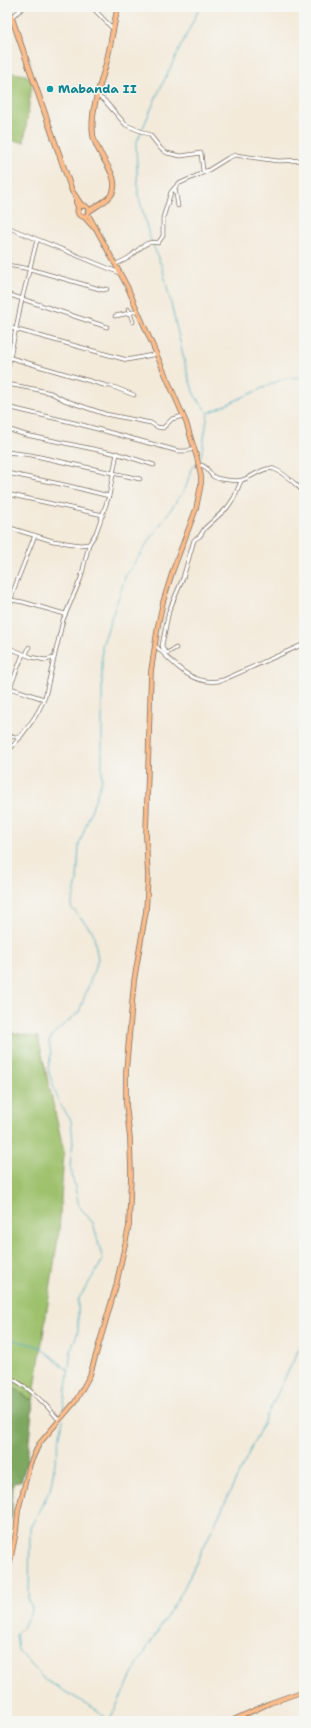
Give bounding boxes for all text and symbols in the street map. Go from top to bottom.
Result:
place label: Mabanda II [58,81,137,97]
marker: Mabanda II [45,84,55,94]

